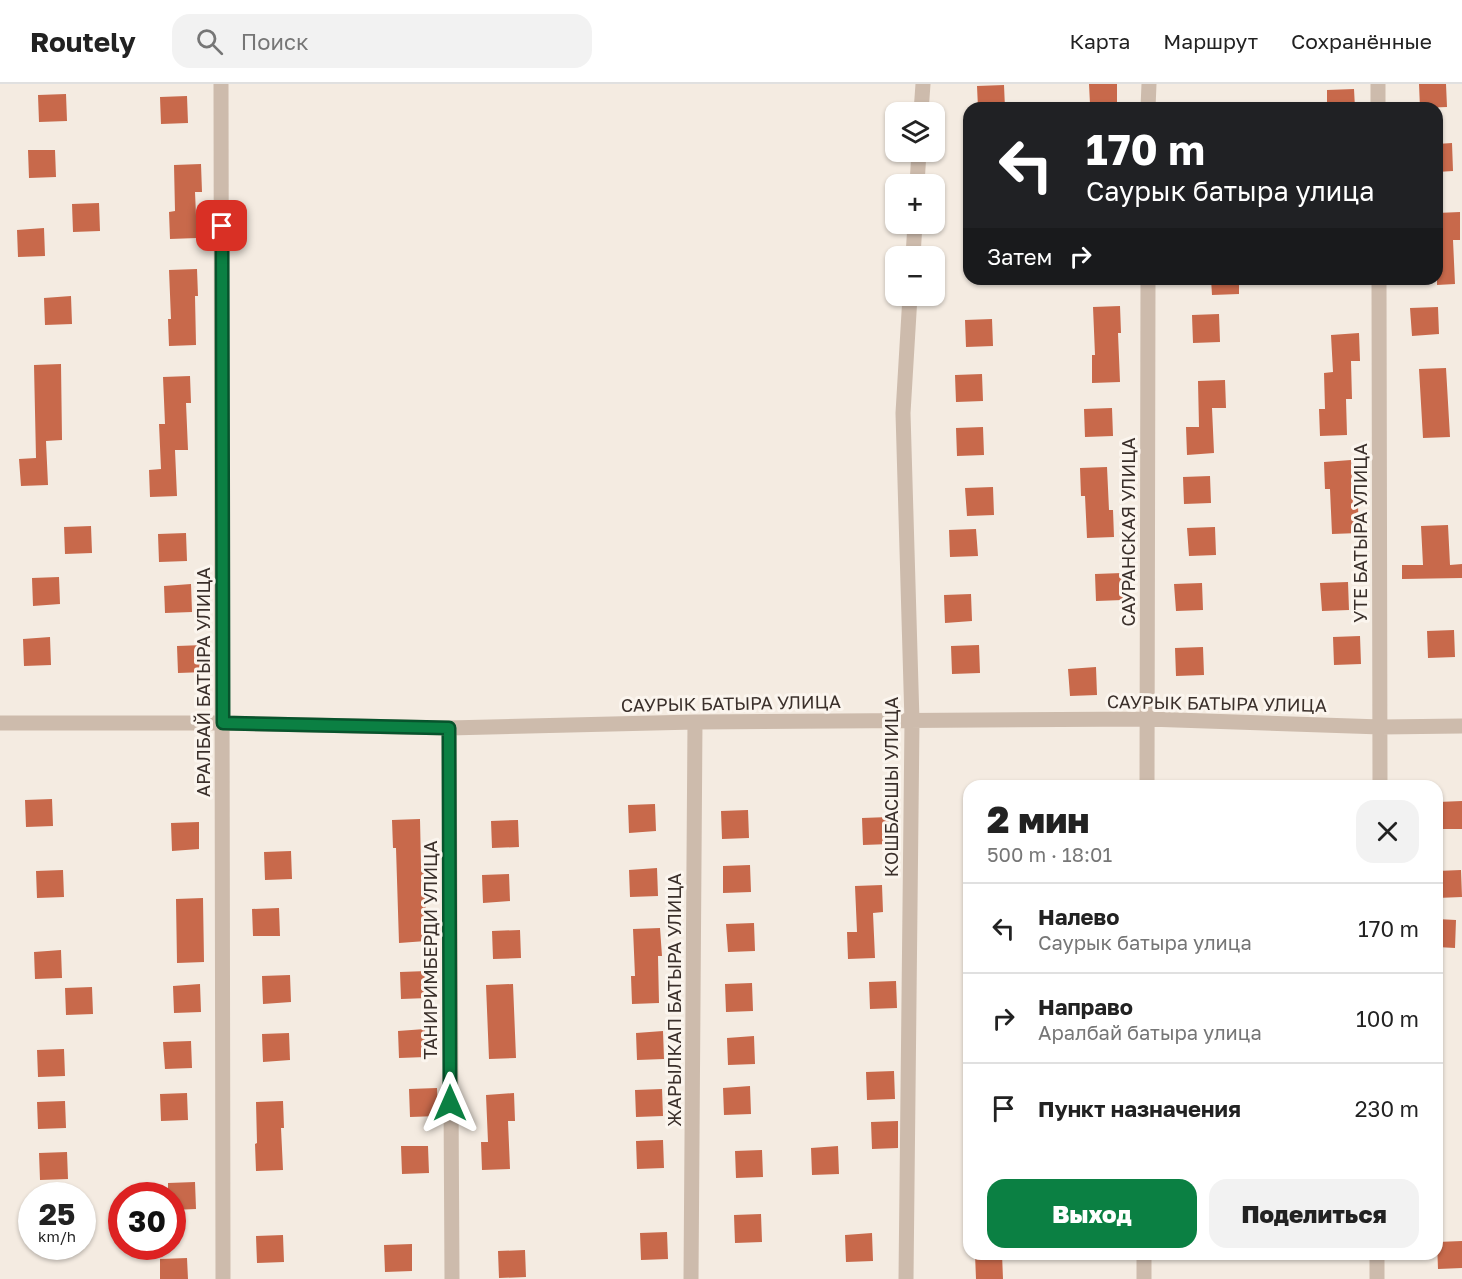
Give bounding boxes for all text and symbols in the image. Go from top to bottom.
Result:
search box [172,14,592,68]
text: Routely [30,25,136,58]
icon: search [193,25,226,58]
text: Поиск [241,28,309,55]
text: Карта [1069,28,1130,54]
text: Маршрут [1163,28,1258,54]
text: Сохранённые [1291,28,1432,54]
map controls [885,102,945,306]
button: layers [885,102,945,162]
text: 170 m [1086,124,1205,174]
icon: left [987,126,1065,204]
button: + [885,174,945,234]
text: Саурык батыра улица [1086,175,1375,207]
pin [196,200,247,251]
icon: arrive [205,209,238,242]
icon: right [1064,240,1097,273]
text: Затем [987,243,1052,270]
button: − [885,246,945,306]
street label: САУРАНСКАЯ УЛИЦА [1117,438,1139,627]
street label: УТЕ БАТЫРА УЛИЦА [1349,443,1371,623]
street label: АРАЛБАЙ БАТЫРА УЛИЦА [192,567,214,797]
street label: САУРЫК БАТЫРА УЛИЦА [621,690,841,716]
street label: САУРЫК БАТЫРА УЛИЦА [1107,690,1327,716]
street label: КОШБАСШЫ УЛИЦА [880,697,902,877]
text: 2 мин [987,798,1089,841]
button: close [1356,800,1419,863]
street label: ТАНИРИМБЕРДИ УЛИЦА [419,841,441,1059]
text: 500 m · 18:01 [987,842,1112,866]
street label: ЖАРЫЛКАП БАТЫРА УЛИЦА [663,873,685,1127]
text: Налево [1038,903,1120,930]
icon: left [987,912,1020,945]
text: 170 m [1358,915,1419,942]
text: Саурык батыра улица [1038,930,1252,954]
text: Направо [1038,993,1133,1020]
icon: right [987,1002,1020,1035]
text: 100 m [1356,1005,1419,1032]
text: Аралбай батыра улица [1038,1020,1262,1044]
position arrow [418,1071,482,1135]
icon: arrive [987,1092,1020,1125]
text: Пункт назначения [1038,1095,1241,1122]
text: 230 m [1355,1095,1419,1122]
button: Выход [987,1179,1197,1248]
button: Поделиться [1209,1179,1419,1248]
speed limit sign: 30 [108,1182,186,1260]
text: 25 [39,1196,75,1232]
text: km/h [38,1227,76,1245]

